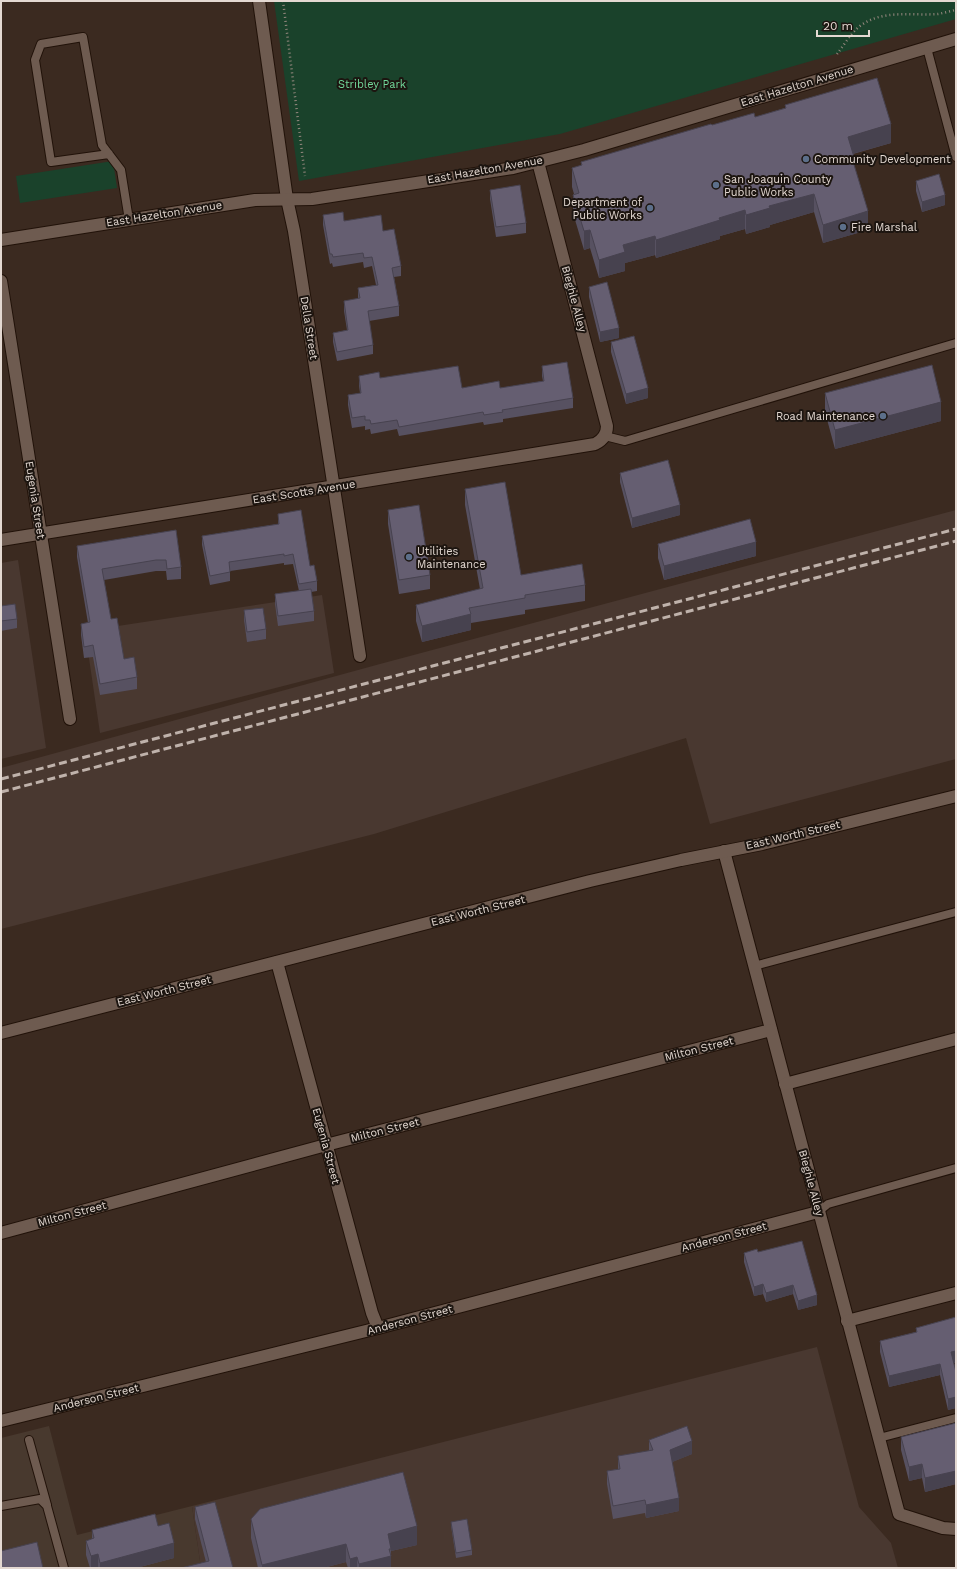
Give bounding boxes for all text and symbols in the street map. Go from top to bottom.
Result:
scale bar [817,12,869,38]
text: 20 m [823,19,853,33]
street label: East Hazelton Avenue [739,63,855,109]
park label: Stribley Park [338,78,406,91]
street label: East Hazelton Avenue [426,153,544,187]
place label: Community Development [814,153,951,166]
marker: Community Development [801,154,811,164]
place label: San Joaquin County Public Works [724,173,832,199]
marker: San Joaquin County Public Works [711,180,721,190]
place label: Department of Public Works [563,196,643,222]
street label: East Hazelton Avenue [105,198,223,230]
marker: Department of Public Works [645,203,655,213]
place label: Fire Marshal [851,221,918,234]
marker: Fire Marshal [838,222,848,232]
street label: Bieghle Alley [559,265,589,334]
street label: Della Street [298,295,320,361]
place label: Road Maintenance [776,410,875,423]
marker: Road Maintenance [878,411,888,421]
street label: Eugenia Street [22,460,48,540]
street label: East Scotts Avenue [252,477,356,507]
place label: Utilities Maintenance [417,545,486,571]
marker: Utilities Maintenance [404,552,414,562]
street label: East Worth Street [745,818,842,852]
street label: East Worth Street [430,893,527,929]
street label: East Worth Street [116,973,213,1009]
street label: Milton Street [663,1034,735,1064]
street label: Eugenia Street [310,1106,343,1186]
street label: Milton Street [349,1115,421,1145]
street label: Bieghle Alley [796,1149,826,1218]
street label: Milton Street [36,1199,108,1229]
street label: Anderson Street [680,1219,768,1255]
street label: Anderson Street [366,1302,454,1338]
street label: Anderson Street [52,1381,140,1415]

